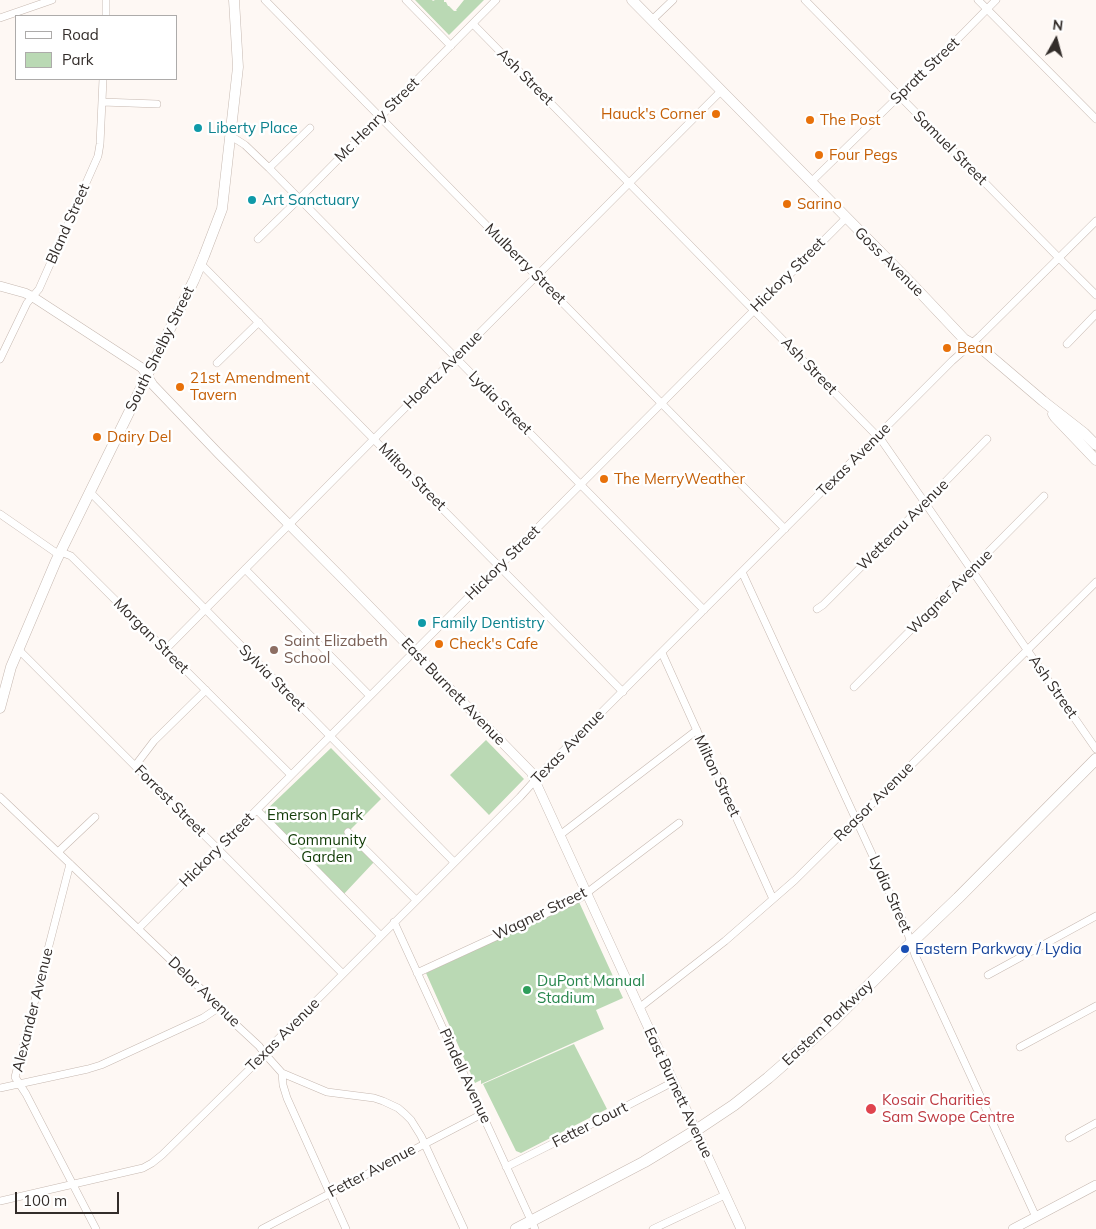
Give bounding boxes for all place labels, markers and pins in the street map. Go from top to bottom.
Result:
place label: Hauck's Corner [601,105,706,123]
marker: Hauck's Corner [710,108,722,120]
place label: The Post [820,111,881,129]
marker: The Post [804,114,816,126]
place label: Liberty Place [208,119,298,137]
marker: Liberty Place [192,122,204,134]
place label: Four Pegs [829,146,898,164]
marker: Four Pegs [813,149,825,161]
place label: Art Sanctuary [262,191,359,209]
marker: Art Sanctuary [246,194,258,206]
place label: Sarino [797,195,842,213]
marker: Sarino [781,198,793,210]
place label: Bean [957,339,993,357]
marker: Bean [941,342,953,354]
place label: 21st Amendment Tavern [190,369,310,404]
marker: 21st Amendment Tavern [174,381,186,393]
place label: Dairy Del [107,428,171,446]
marker: Dairy Del [91,431,103,443]
place label: The MerryWeather [614,470,745,488]
marker: The MerryWeather [598,473,610,485]
place label: Family Dentistry [432,614,545,632]
marker: Family Dentistry [416,617,428,629]
place label: Saint Elizabeth School [284,632,388,667]
place label: Check's Cafe [449,635,538,653]
marker: Check's Cafe [433,638,445,650]
marker: Saint Elizabeth School [268,644,280,656]
place label: Eastern Parkway / Lydia [915,940,1082,958]
marker: Eastern Parkway / Lydia [899,943,911,955]
place label: DuPont Manual Stadium [537,972,645,1007]
marker: DuPont Manual Stadium [521,984,533,996]
place label: Kosair Charities Sam Swope Centre [882,1091,1015,1126]
marker: Kosair Charities Sam Swope Centre [864,1102,878,1116]

